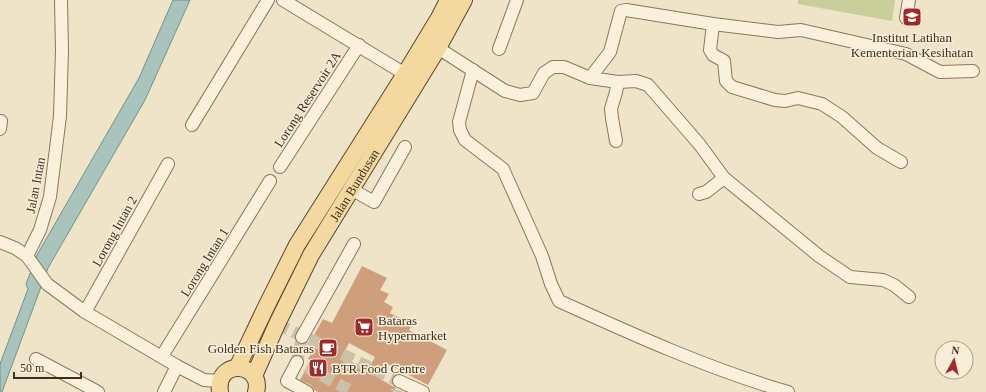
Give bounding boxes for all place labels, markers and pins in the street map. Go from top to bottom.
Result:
school or university icon: Institut Latihan Kementerian Kesihatan [901,6,923,28]
place label: Institut Latihan Kementerian Kesihatan [851,30,974,60]
place label: Bataras Hypermarket [378,313,447,343]
supermarket icon: Bataras Hypermarket [353,316,375,338]
cafe icon: Golden Fish Bataras [317,337,339,359]
place label: Golden Fish Bataras [208,341,314,356]
restaurant icon: BTR Food Centre [307,357,329,379]
place label: BTR Food Centre [332,361,425,376]

